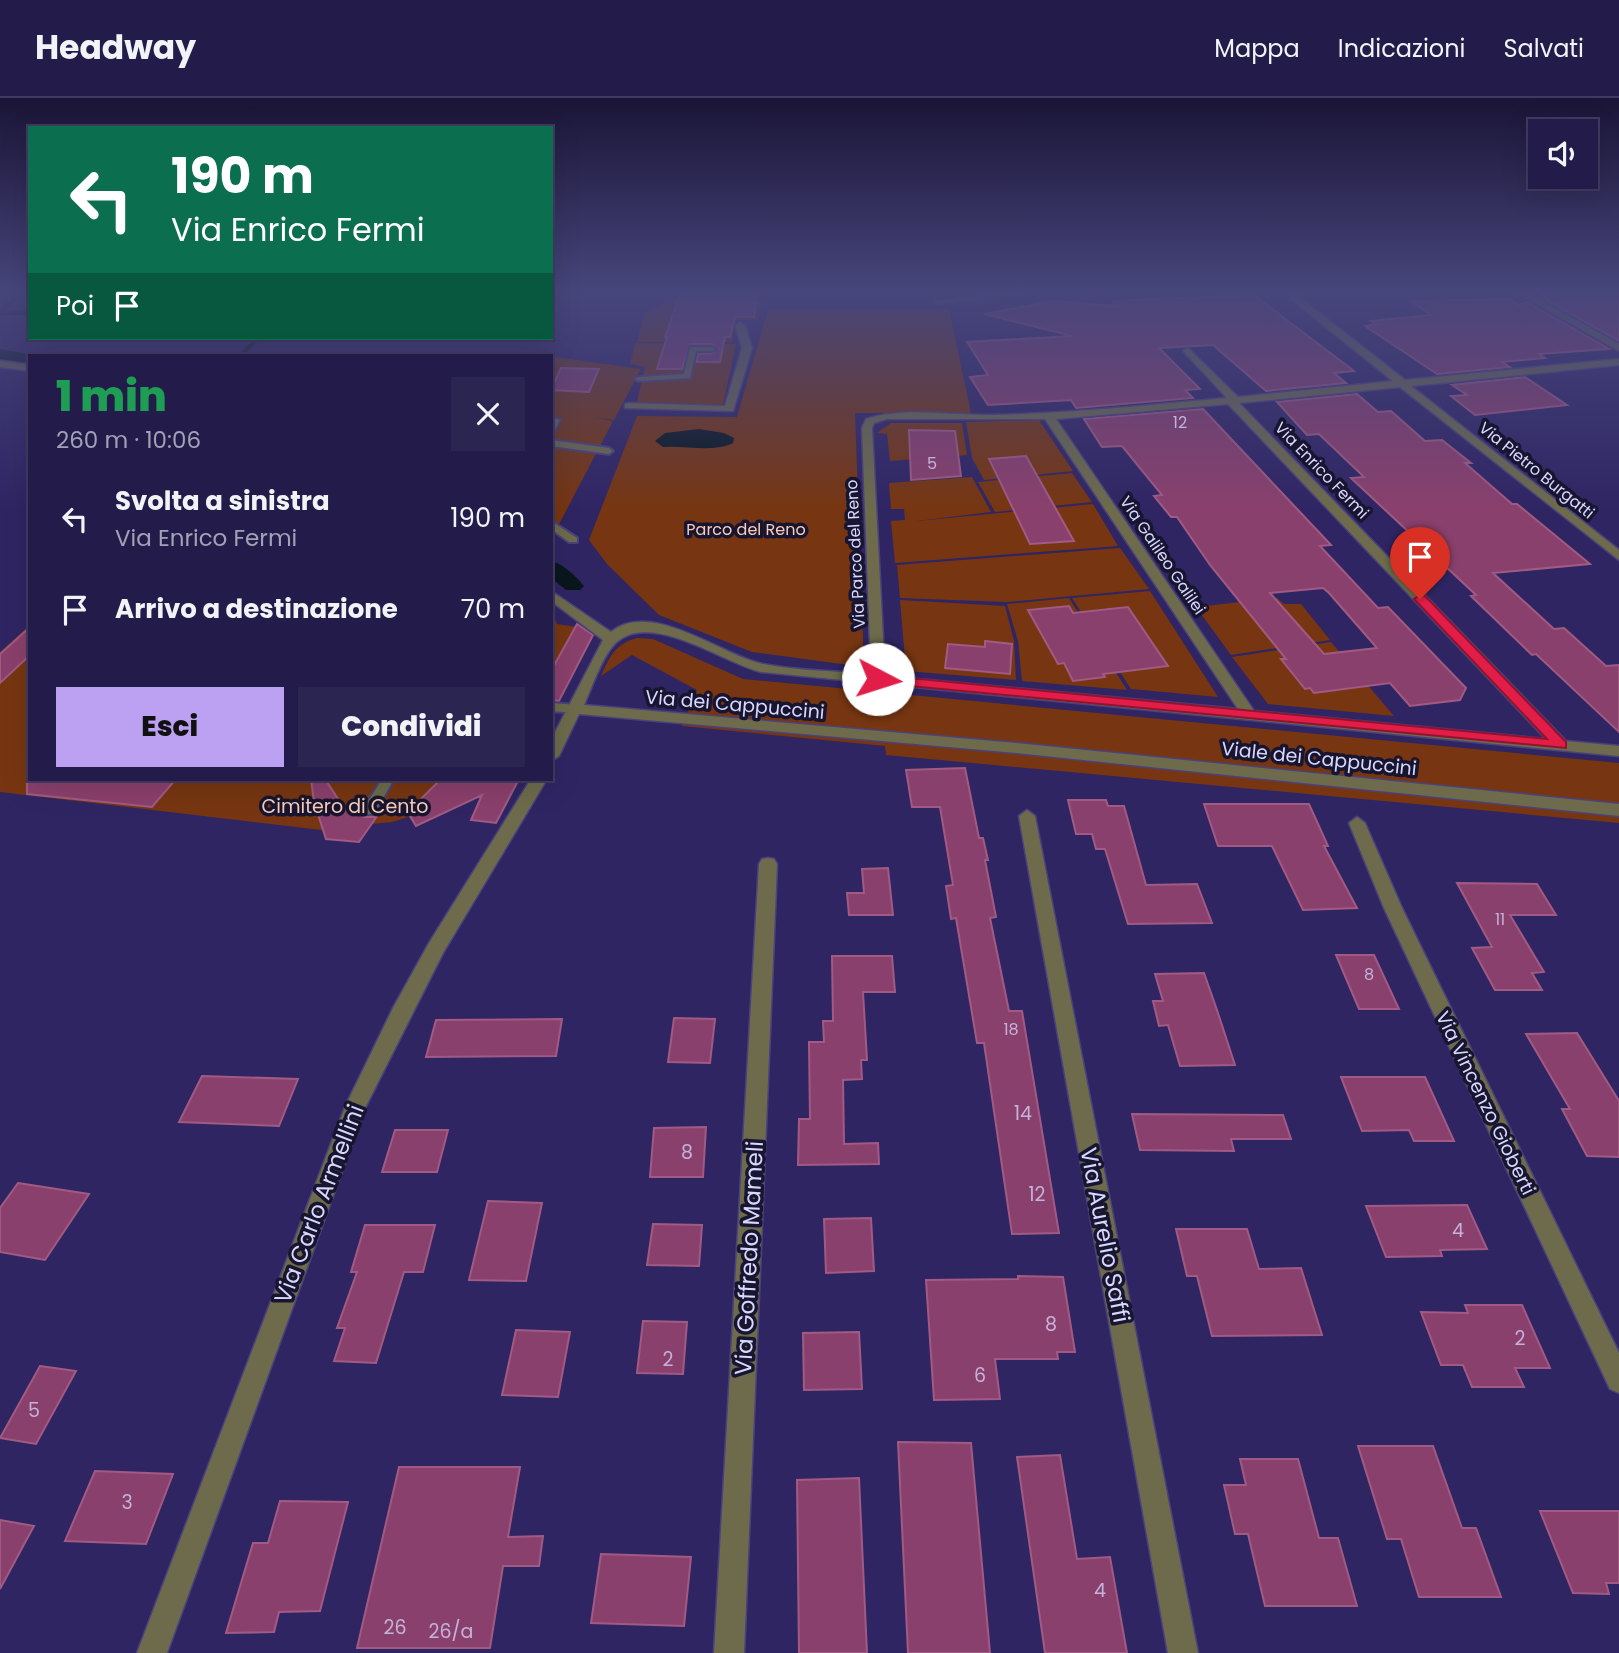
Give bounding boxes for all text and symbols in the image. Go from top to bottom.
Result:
text: Headway [35,24,196,71]
text: Mappa [1214,32,1300,65]
text: Indicazioni [1338,32,1465,65]
text: Salvati [1503,32,1584,65]
map controls [1528,119,1598,189]
button: sound [1528,119,1598,189]
text: 190 m [171,142,314,210]
icon: left [56,154,147,245]
text: Via Enrico Fermi [171,207,425,252]
icon: arrive [108,287,146,325]
text: Poi [56,288,94,324]
text: 1 min [56,367,167,426]
button: close [451,377,525,451]
house number: 12 [1173,411,1187,434]
street label: Via Enrico Fermi [1269,417,1374,524]
street label: Via Pietro Burgatti [1474,417,1599,524]
text: 260 m · 10:06 [56,424,201,456]
house number: 5 [927,452,937,475]
street label: Via Parco del Reno [840,479,871,629]
text: Svolta a sinistra [115,483,330,519]
street label: Via Galileo Galilei [1114,492,1211,619]
icon: left [56,500,94,538]
text: 190 m [450,500,525,536]
park label: Parco del Reno [686,518,806,541]
text: Via Enrico Fermi [115,522,297,554]
pin [1390,527,1450,599]
icon: arrive [1401,538,1439,576]
icon: arrive [56,591,94,629]
text: Arrivo a destinazione [115,591,398,627]
text: 70 m [461,591,525,627]
position arrow [841,642,915,716]
street label: Via dei Cappuccini [644,683,826,726]
button: Esci [56,687,284,767]
button: Condividi [298,687,525,767]
street label: Viale dei Cappuccini [1220,735,1418,782]
park label: Cimitero di Cento [262,793,428,820]
house number: 11 [1495,908,1505,931]
house number: 8 [1364,963,1374,986]
street label: Via Vincenzo Gioberti [1429,1007,1542,1200]
house number: 18 [1003,1018,1019,1041]
street label: Via Carlo Armellini [266,1100,372,1308]
house number: 14 [1014,1100,1032,1127]
house number: 8 [681,1139,693,1166]
street label: Via Goffredo Mameli [727,1140,771,1376]
street label: Via Aurelio Saffi [1072,1145,1138,1325]
house number: 12 [1028,1181,1046,1208]
house number: 4 [1452,1217,1464,1244]
house number: 8 [1045,1311,1057,1338]
house number: 2 [1515,1325,1526,1352]
house number: 2 [663,1346,674,1373]
house number: 6 [974,1362,986,1389]
house number: 5 [28,1397,40,1424]
house number: 3 [121,1489,133,1516]
house number: 4 [1094,1577,1106,1604]
house number: 26 [384,1614,407,1641]
house number: 26/a [429,1618,473,1645]

